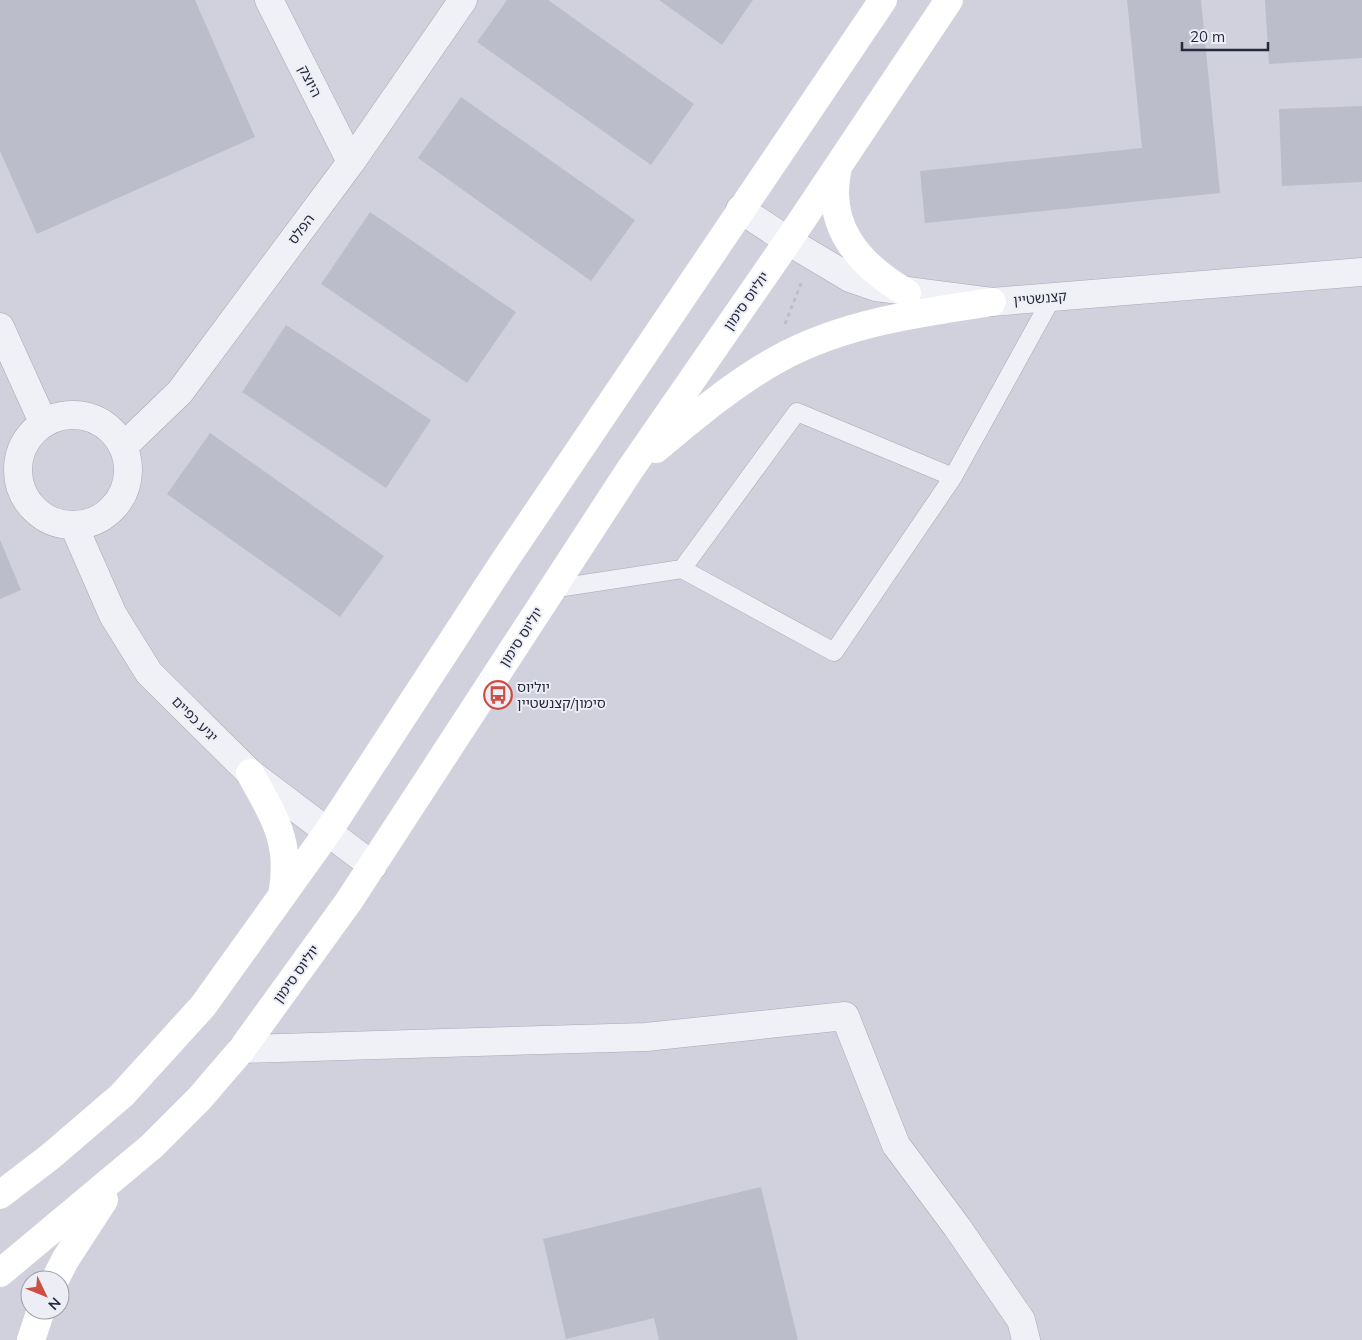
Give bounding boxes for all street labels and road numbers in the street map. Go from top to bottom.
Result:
street label: היוצק [294,62,326,100]
street label: הפלס [284,210,318,248]
street label: יוליוס סימון [719,268,773,334]
street label: קצנשטיין [1012,287,1068,309]
street label: יוליוס סימון [495,604,547,670]
street label: יגיע כפיים [168,692,222,746]
street label: יוליוס סימון [269,941,323,1007]

